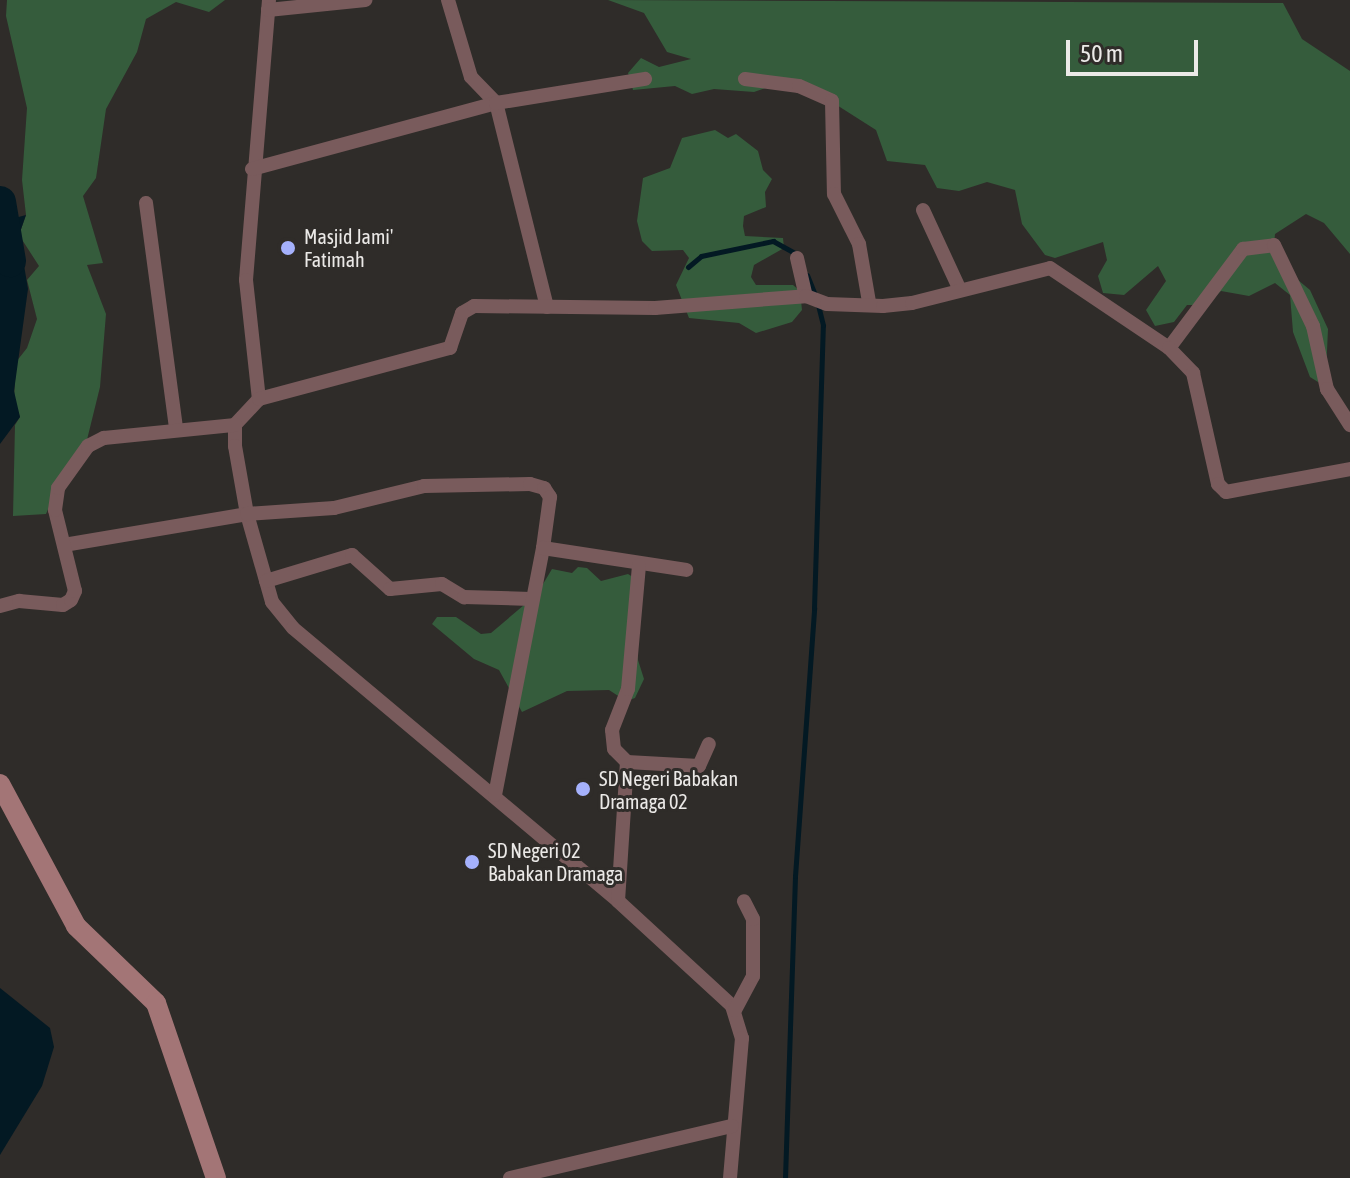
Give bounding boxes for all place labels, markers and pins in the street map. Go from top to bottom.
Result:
place label: Masjid Jami' Fatimah [304,224,393,271]
marker: Masjid Jami' Fatimah [279,239,297,257]
place label: SD Negeri Babakan Dramaga 02 [599,766,738,813]
marker: SD Negeri Babakan Dramaga 02 [574,780,592,798]
place label: SD Negeri 02 Babakan Dramaga [488,838,623,885]
marker: SD Negeri 02 Babakan Dramaga [463,853,481,871]

